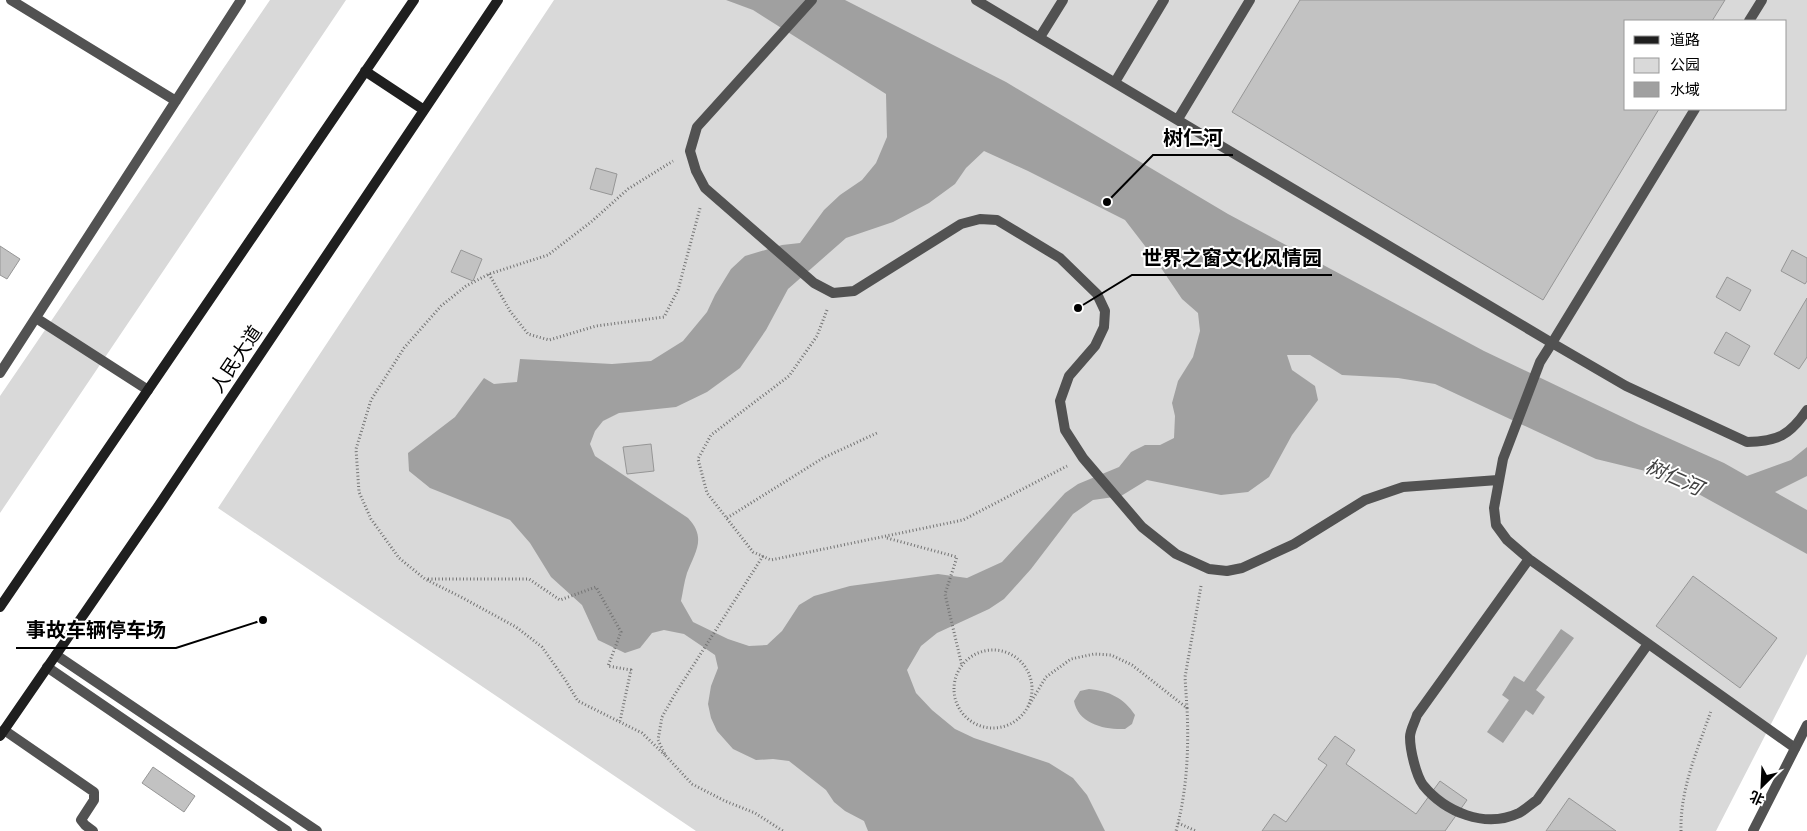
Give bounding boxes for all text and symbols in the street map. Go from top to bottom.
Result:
legend [1624,20,1787,110]
text: 道路 [1670,31,1700,49]
text: 公园 [1670,56,1700,74]
text: 水域 [1670,81,1700,99]
callout: 树仁河 [1153,120,1233,155]
text: 树仁河 [1163,126,1223,150]
callout: 世界之窗文化风情园 [1132,240,1332,275]
text: 世界之窗文化风情园 [1142,246,1322,270]
street label: 人民大道 [205,321,267,397]
water label: 树仁河 [1642,454,1710,502]
callout: 事故车辆停车场 [16,613,176,648]
text: 事故车辆停车场 [26,618,166,642]
north arrow [1737,761,1787,811]
text: 北 [1747,787,1767,808]

